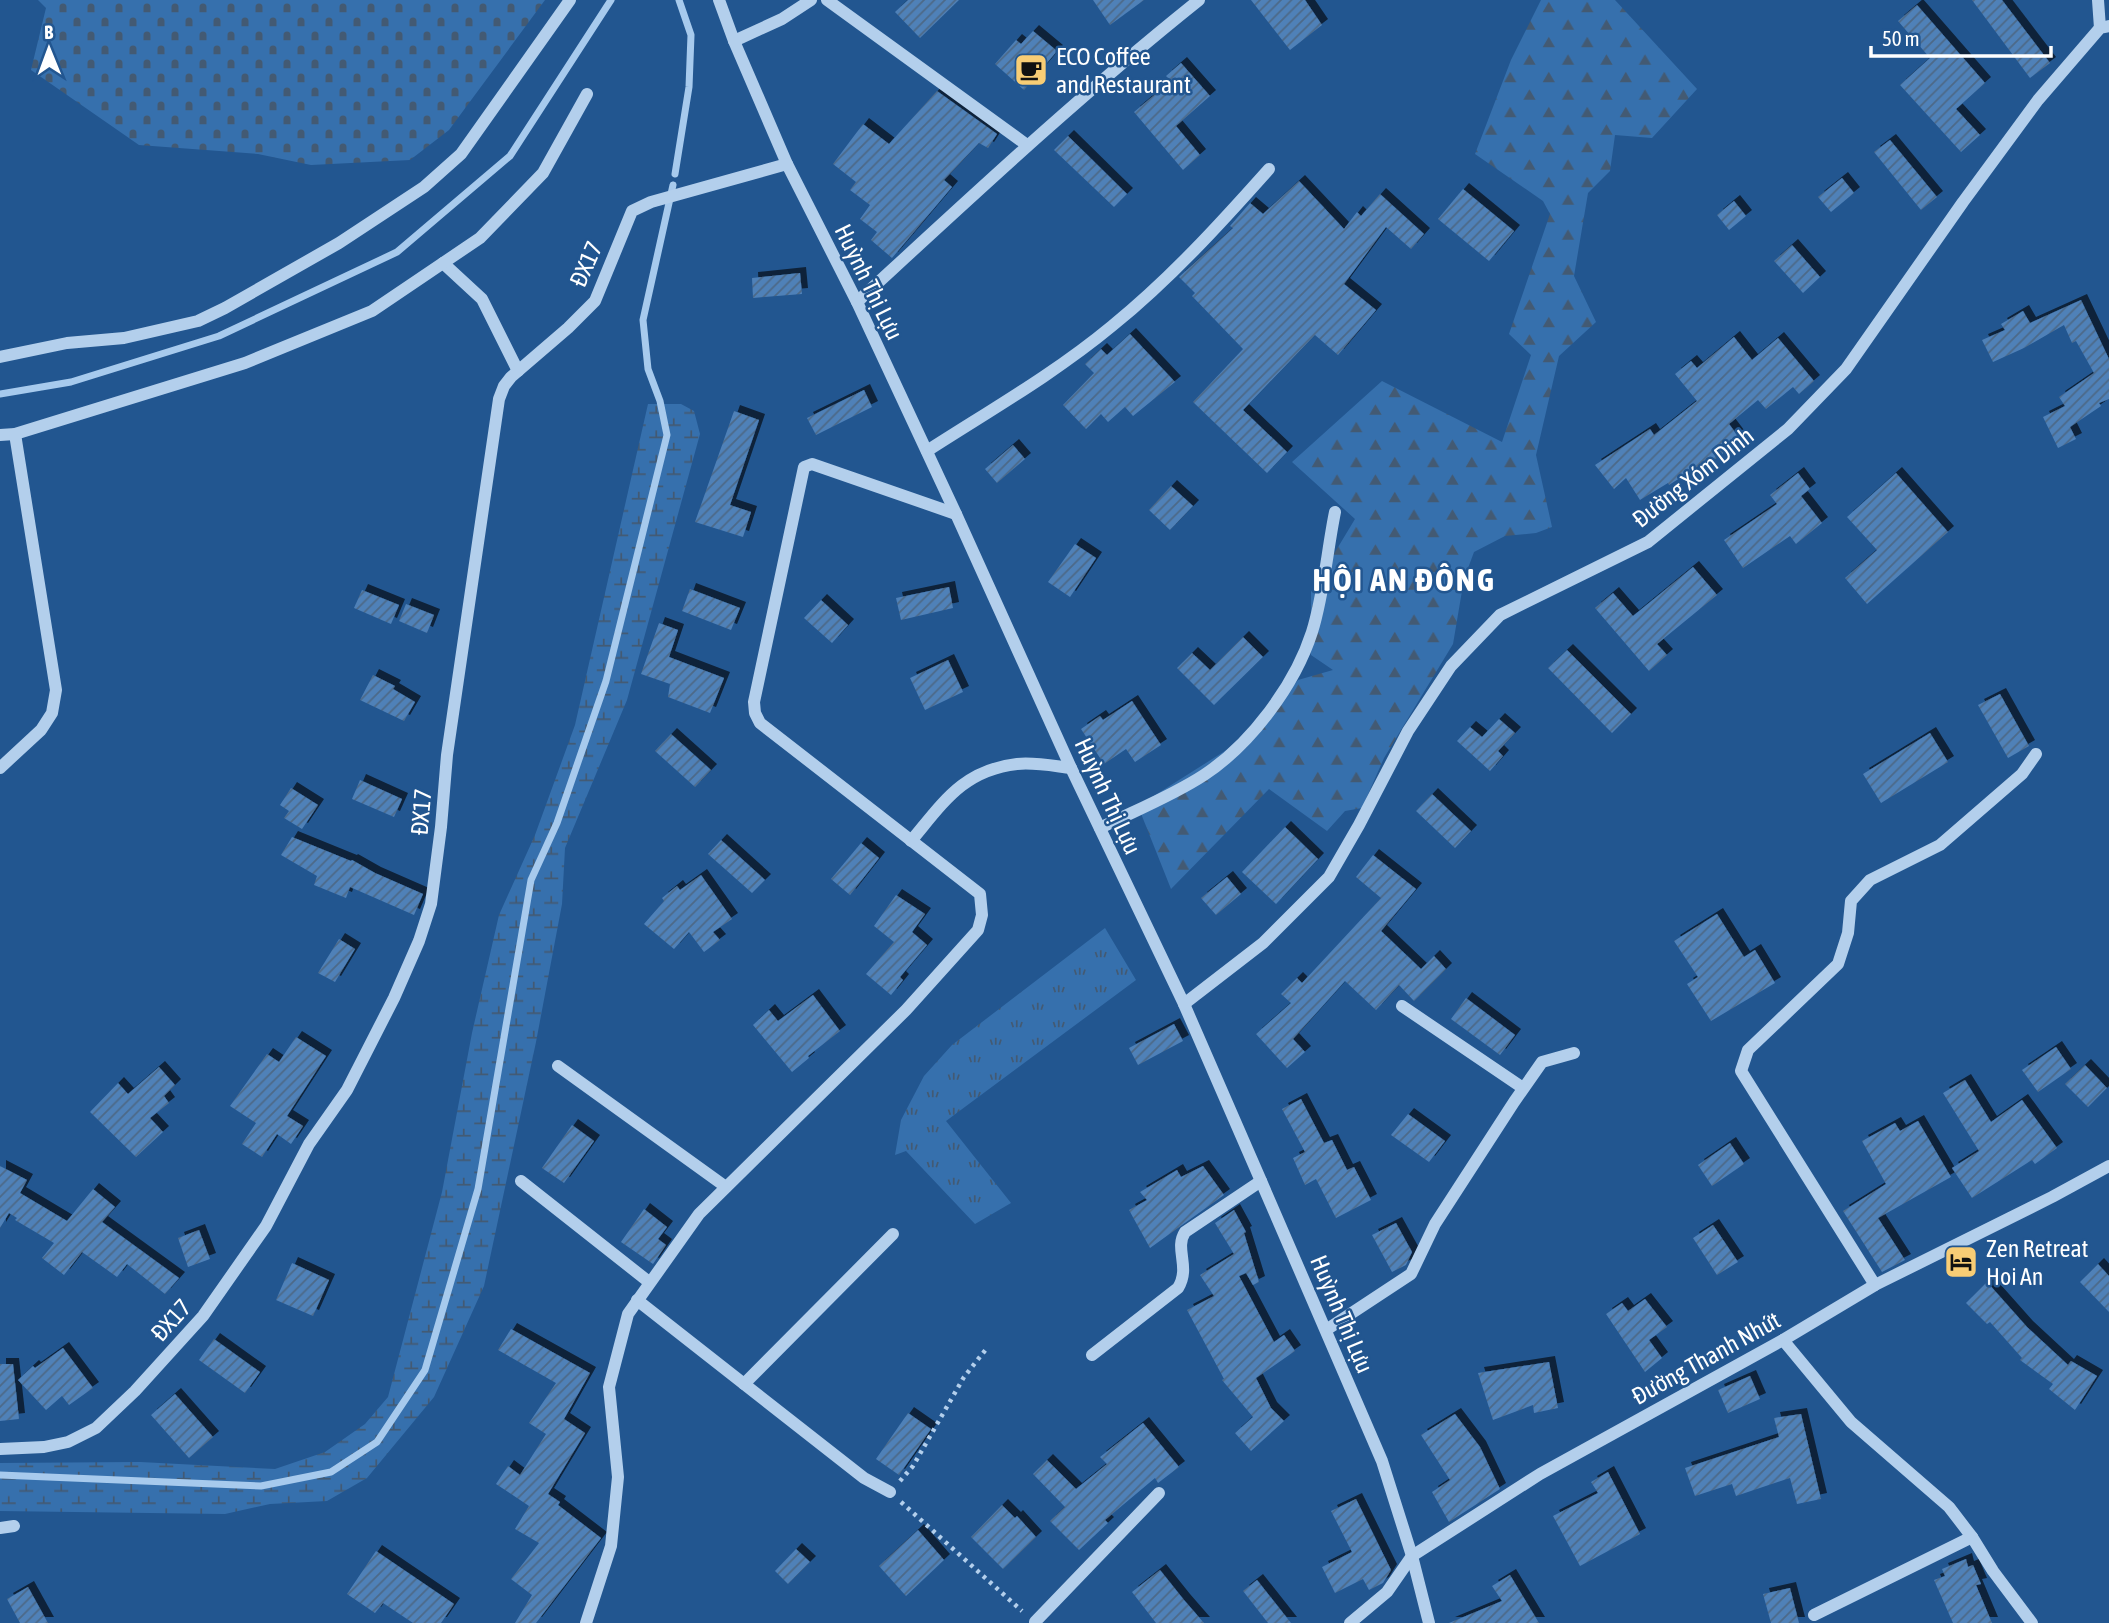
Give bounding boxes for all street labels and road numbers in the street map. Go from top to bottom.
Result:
street label: Huỳnh Thị Lựu [829,220,909,344]
street label: ĐX17 [564,237,608,291]
street label: Đường Xóm Dinh [1627,421,1759,533]
street label: Huỳnh Thị Lựu [1069,734,1147,858]
street label: ĐX17 [406,788,436,836]
street label: Huỳnh Thị Lựu [1305,1251,1379,1377]
street label: ĐX17 [145,1294,197,1346]
street label: Đường Thanh Nhứt [1627,1306,1785,1410]

